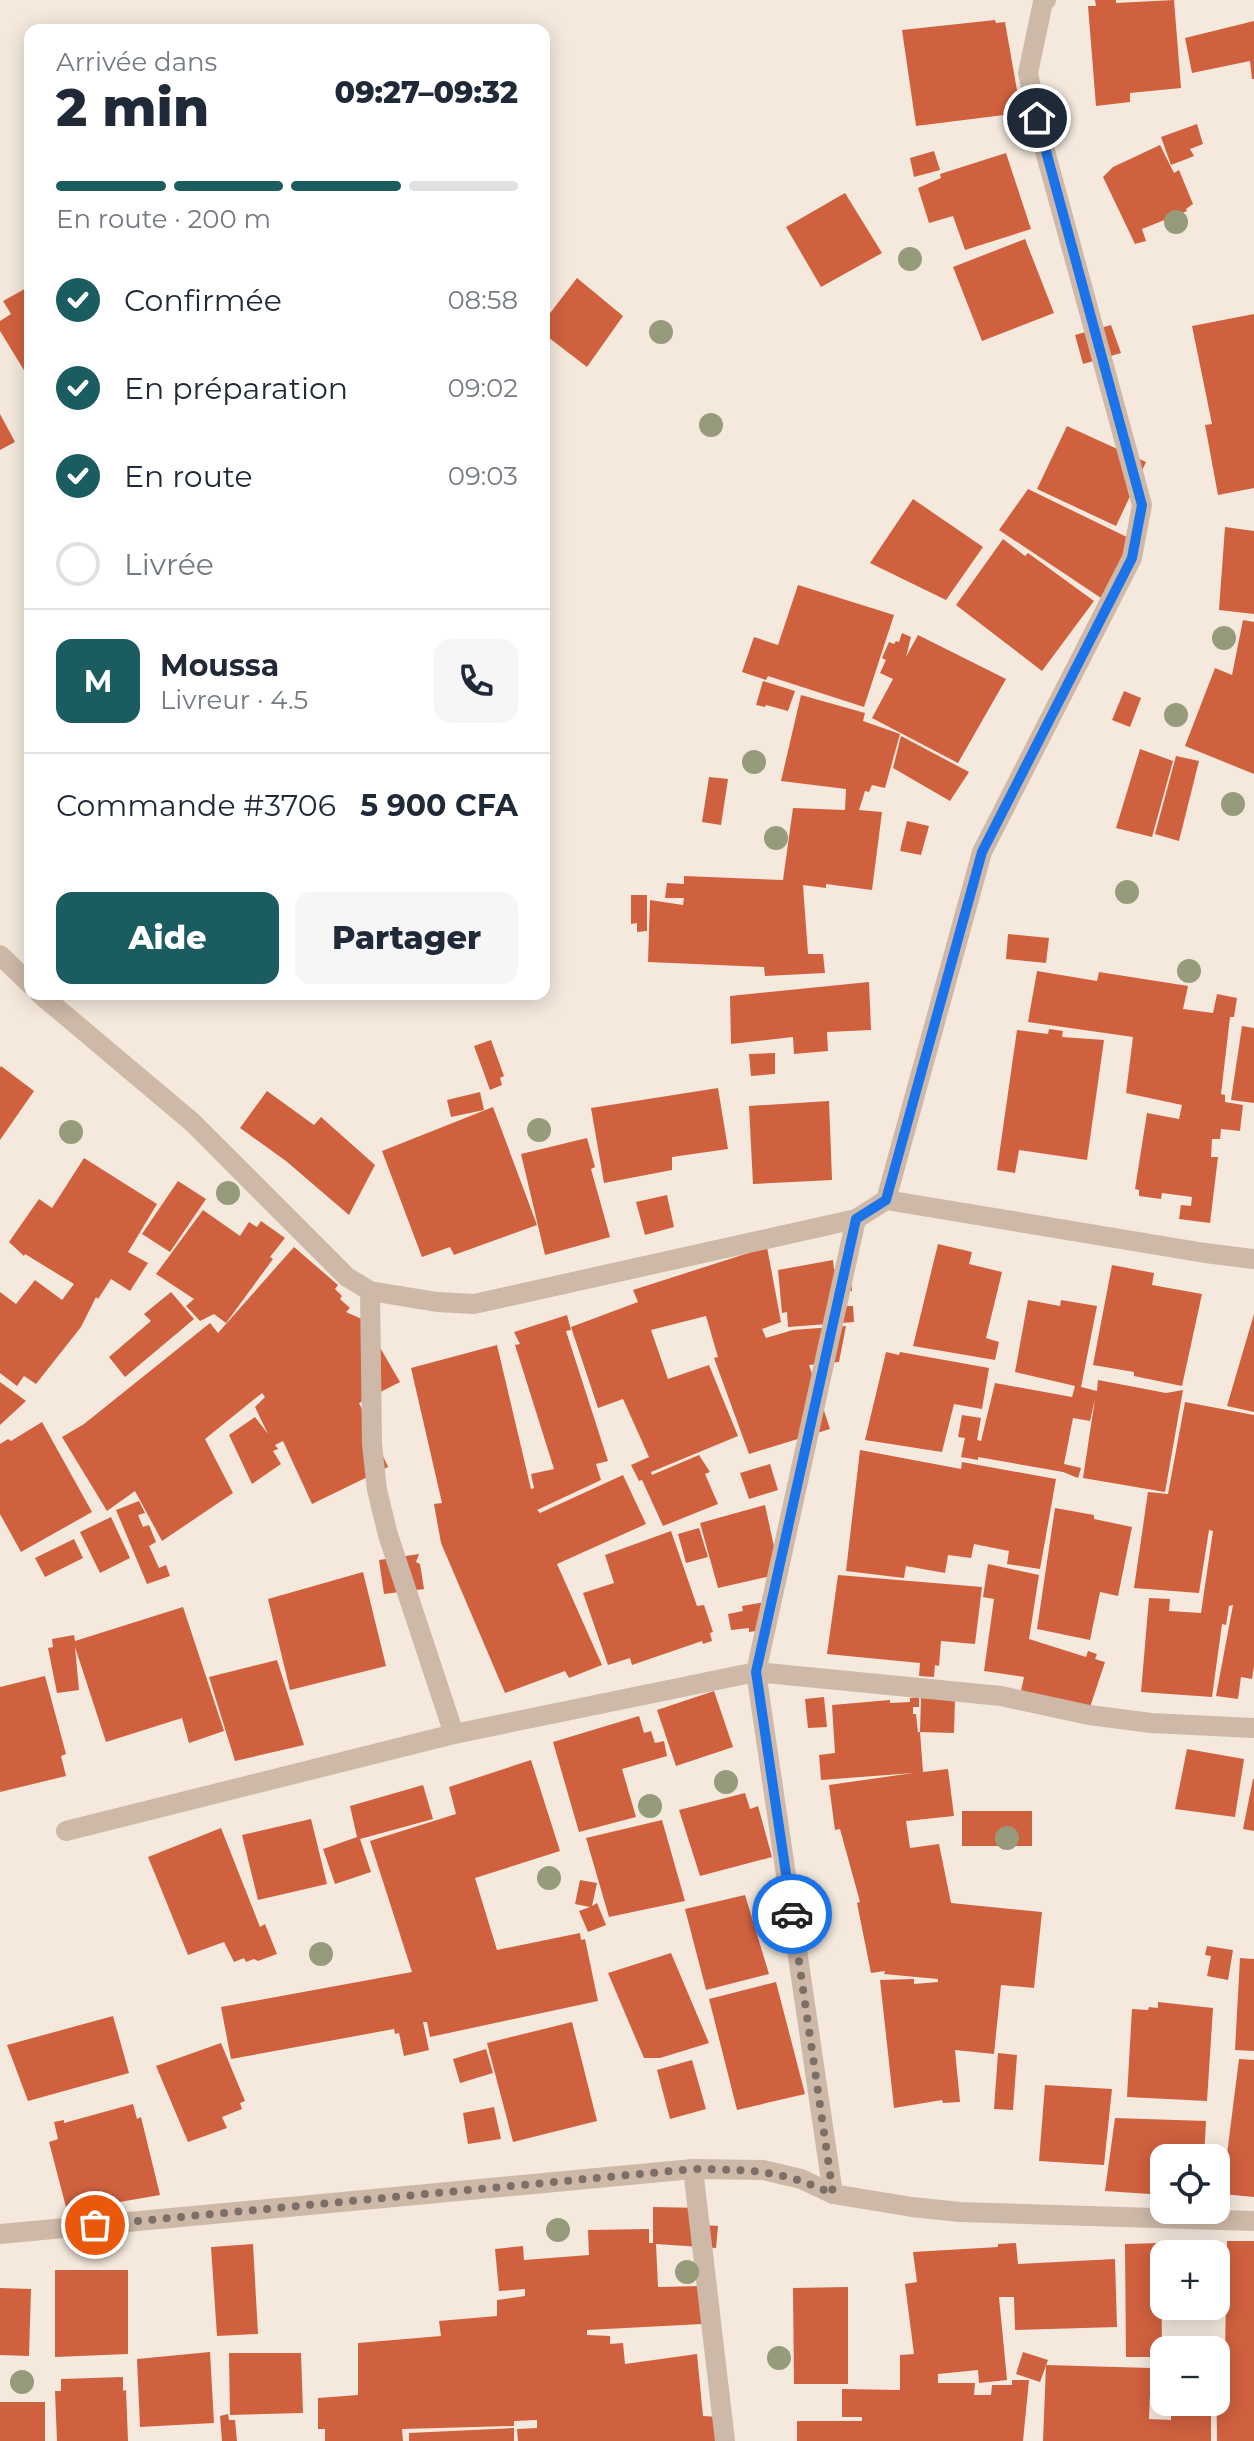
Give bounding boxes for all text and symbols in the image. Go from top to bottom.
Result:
text: Arrivée dans [56,46,217,78]
text: 09:27–09:32 [335,74,518,111]
text: 2 min [56,76,209,139]
pin [1003,84,1071,152]
icon: home [1015,96,1059,140]
text: En route · 200 m [56,203,271,235]
icon: check [56,278,100,322]
text: Confirmée [124,282,282,319]
text: 08:58 [447,284,518,316]
icon: check [56,366,100,410]
text: En préparation [124,370,348,407]
text: 09:02 [447,372,518,404]
icon: check [56,454,100,498]
text: En route [124,458,253,495]
text: 09:03 [448,460,518,492]
text: Livrée [124,546,214,583]
button: phone [434,639,518,723]
text: Moussa [160,647,279,684]
text: M [84,663,112,700]
text: Livreur · 4.5 [160,684,308,716]
text: Commande #3706 [56,787,336,824]
text: 5 900 CFA [360,787,518,824]
button: Aide [56,892,279,984]
button: Partager [295,892,518,984]
courier [752,1874,832,1954]
icon: car [770,1892,814,1936]
map controls [1150,2144,1230,2416]
button: locate [1150,2144,1230,2224]
pin [61,2191,129,2259]
icon: bag [73,2203,117,2247]
button: + [1150,2240,1230,2320]
button: − [1150,2336,1230,2416]

